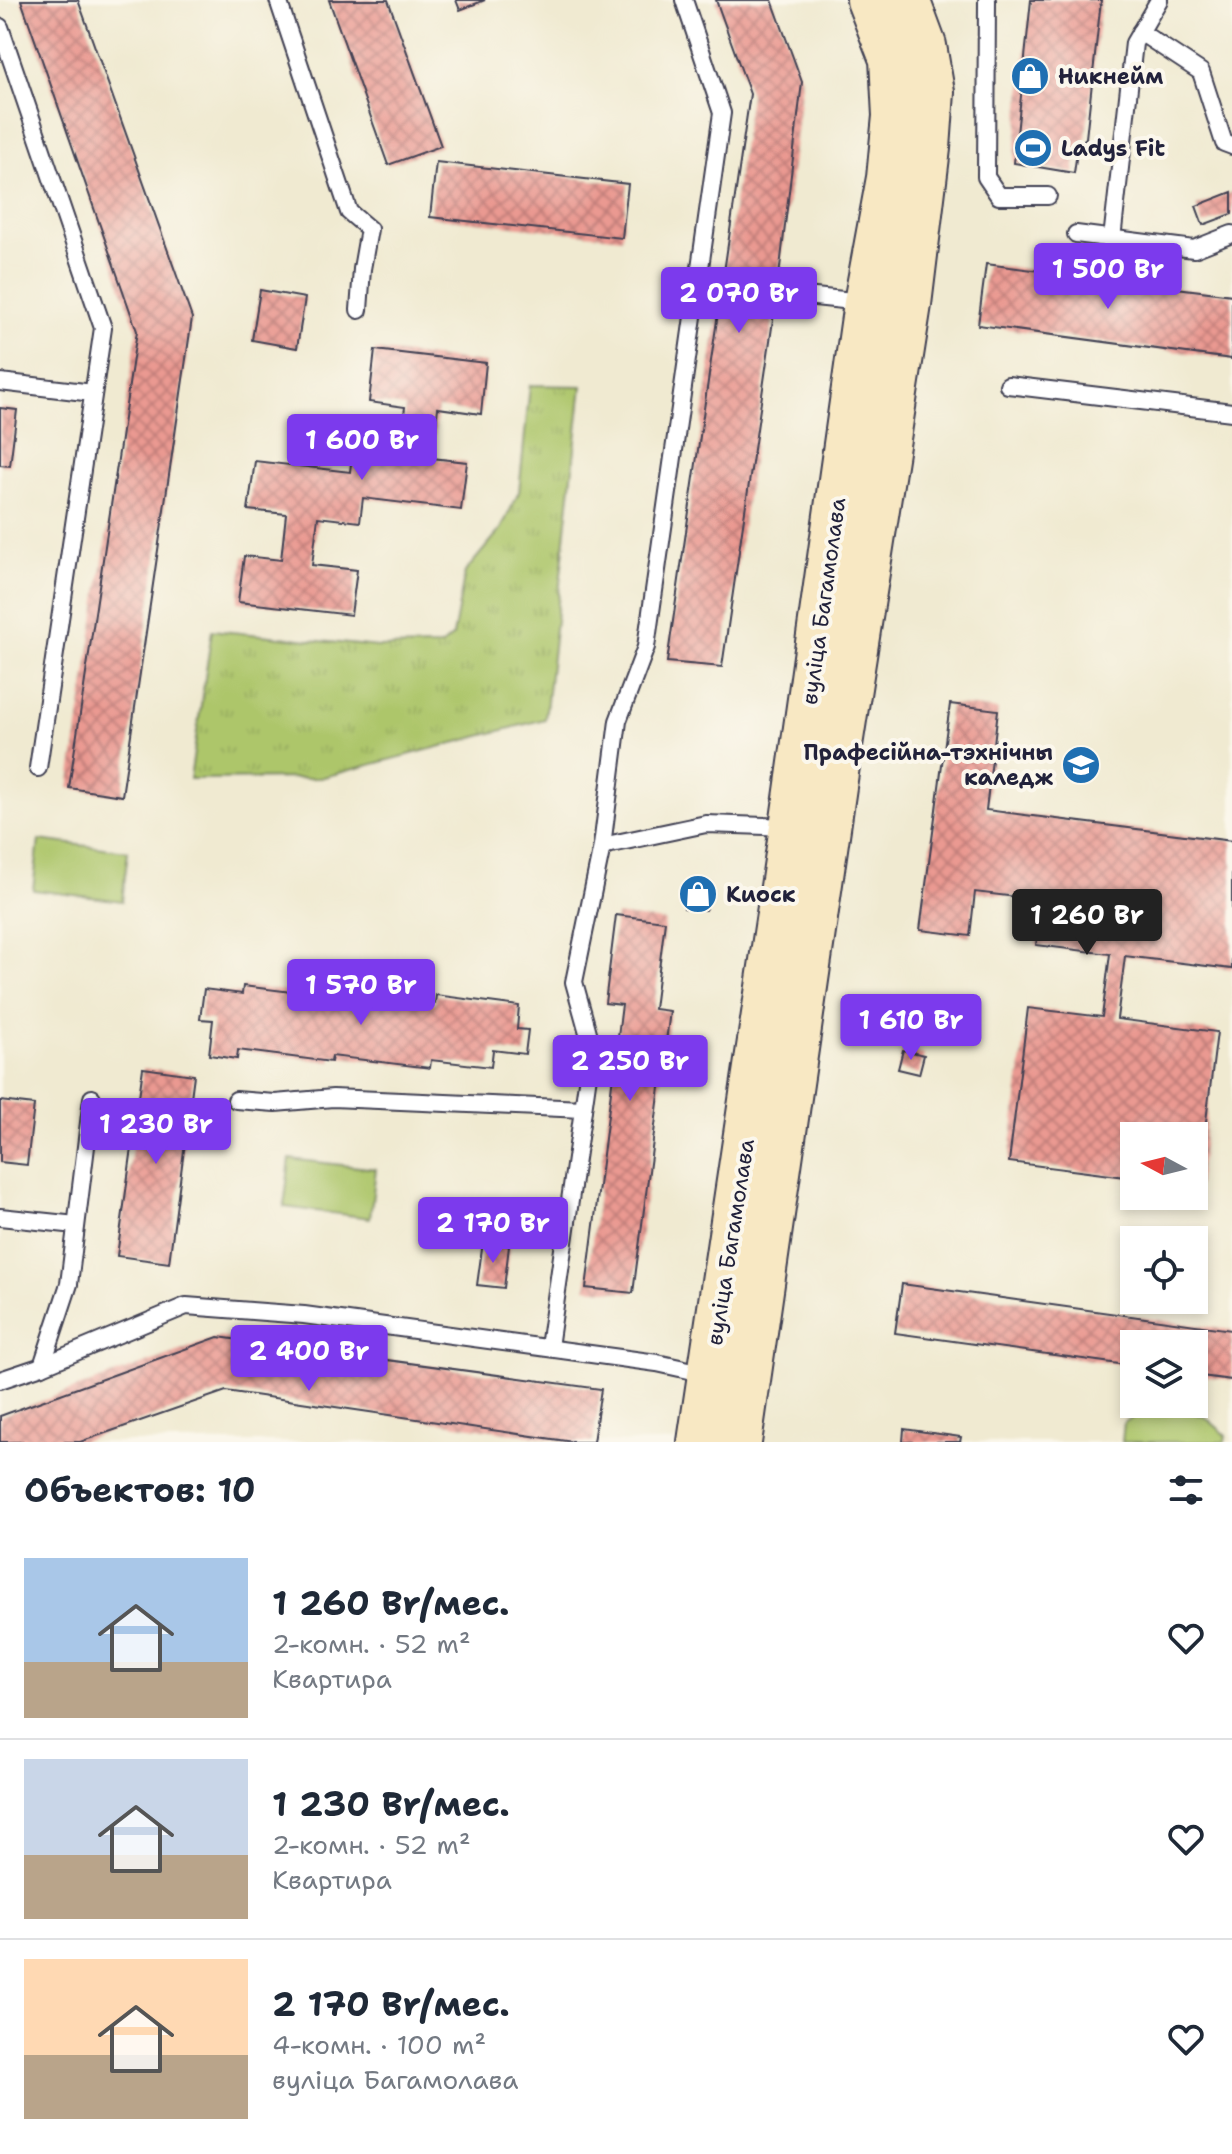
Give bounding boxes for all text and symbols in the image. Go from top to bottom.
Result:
shop icon: Никнейм [1009,55,1051,97]
place label: Никнейм [1058,62,1163,91]
sports icon: Ladys Fit [1012,127,1054,169]
place label: Ladys Fit [1061,134,1165,163]
pin: 1 500 Br [1025,243,1191,311]
text: 1 500 Br [1052,251,1164,286]
pin: 2 070 Br [656,267,822,335]
text: 2 070 Br [679,275,799,310]
pin: 1 600 Br [279,414,445,482]
text: 1 600 Br [305,422,419,457]
street label: вуліца Багамолава [795,495,852,706]
place label: Прафесійна-тэхнічны каледж [804,738,1053,792]
school or university icon: Прафесійна-тэхнічны каледж [1060,744,1102,786]
shop icon: Киоск [677,873,719,915]
place label: Киоск [726,880,796,909]
pin: 1 260 Br [1004,889,1170,957]
text: 1 260 Br [1030,897,1144,932]
pin: 1 570 Br [278,959,444,1027]
text: 1 570 Br [305,967,417,1002]
pin: 1 610 Br [828,994,994,1062]
text: 1 610 Br [858,1002,964,1037]
pin: 2 250 Br [547,1035,713,1103]
text: 2 250 Br [571,1043,689,1078]
pin: 1 230 Br [73,1098,239,1166]
text: 1 230 Br [99,1106,213,1141]
north arrow [1120,1122,1208,1210]
map controls [1120,1122,1208,1418]
street label: вуліца Багамолава [700,1136,761,1347]
pin: 2 170 Br [410,1197,576,1265]
text: 2 170 Br [436,1205,550,1240]
button: locate [1120,1226,1208,1314]
pin: 2 400 Br [226,1325,392,1393]
button: layers [1120,1330,1208,1418]
text: 2 400 Br [249,1333,369,1368]
text: Объектов: 10 [24,1467,256,1513]
icon: filters [1164,1468,1208,1512]
text: 1 260 Br/мес. [272,1580,510,1626]
icon: home [88,1590,184,1686]
icon: heart [1164,1616,1208,1660]
text: 2-комн. · 52 m² [272,1626,471,1661]
text: Квартира [272,1661,392,1696]
text: 1 230 Br/мес. [272,1781,510,1827]
icon: home [88,1791,184,1887]
icon: heart [1164,1817,1208,1861]
text: 2-комн. · 52 m² [272,1827,471,1862]
text: Квартира [272,1862,392,1897]
text: 2 170 Br/мес. [272,1981,510,2027]
icon: home [88,1991,184,2087]
icon: heart [1164,2017,1208,2061]
text: 4-комн. · 100 m² [272,2027,486,2062]
text: вуліца Багамолава [272,2062,519,2097]

